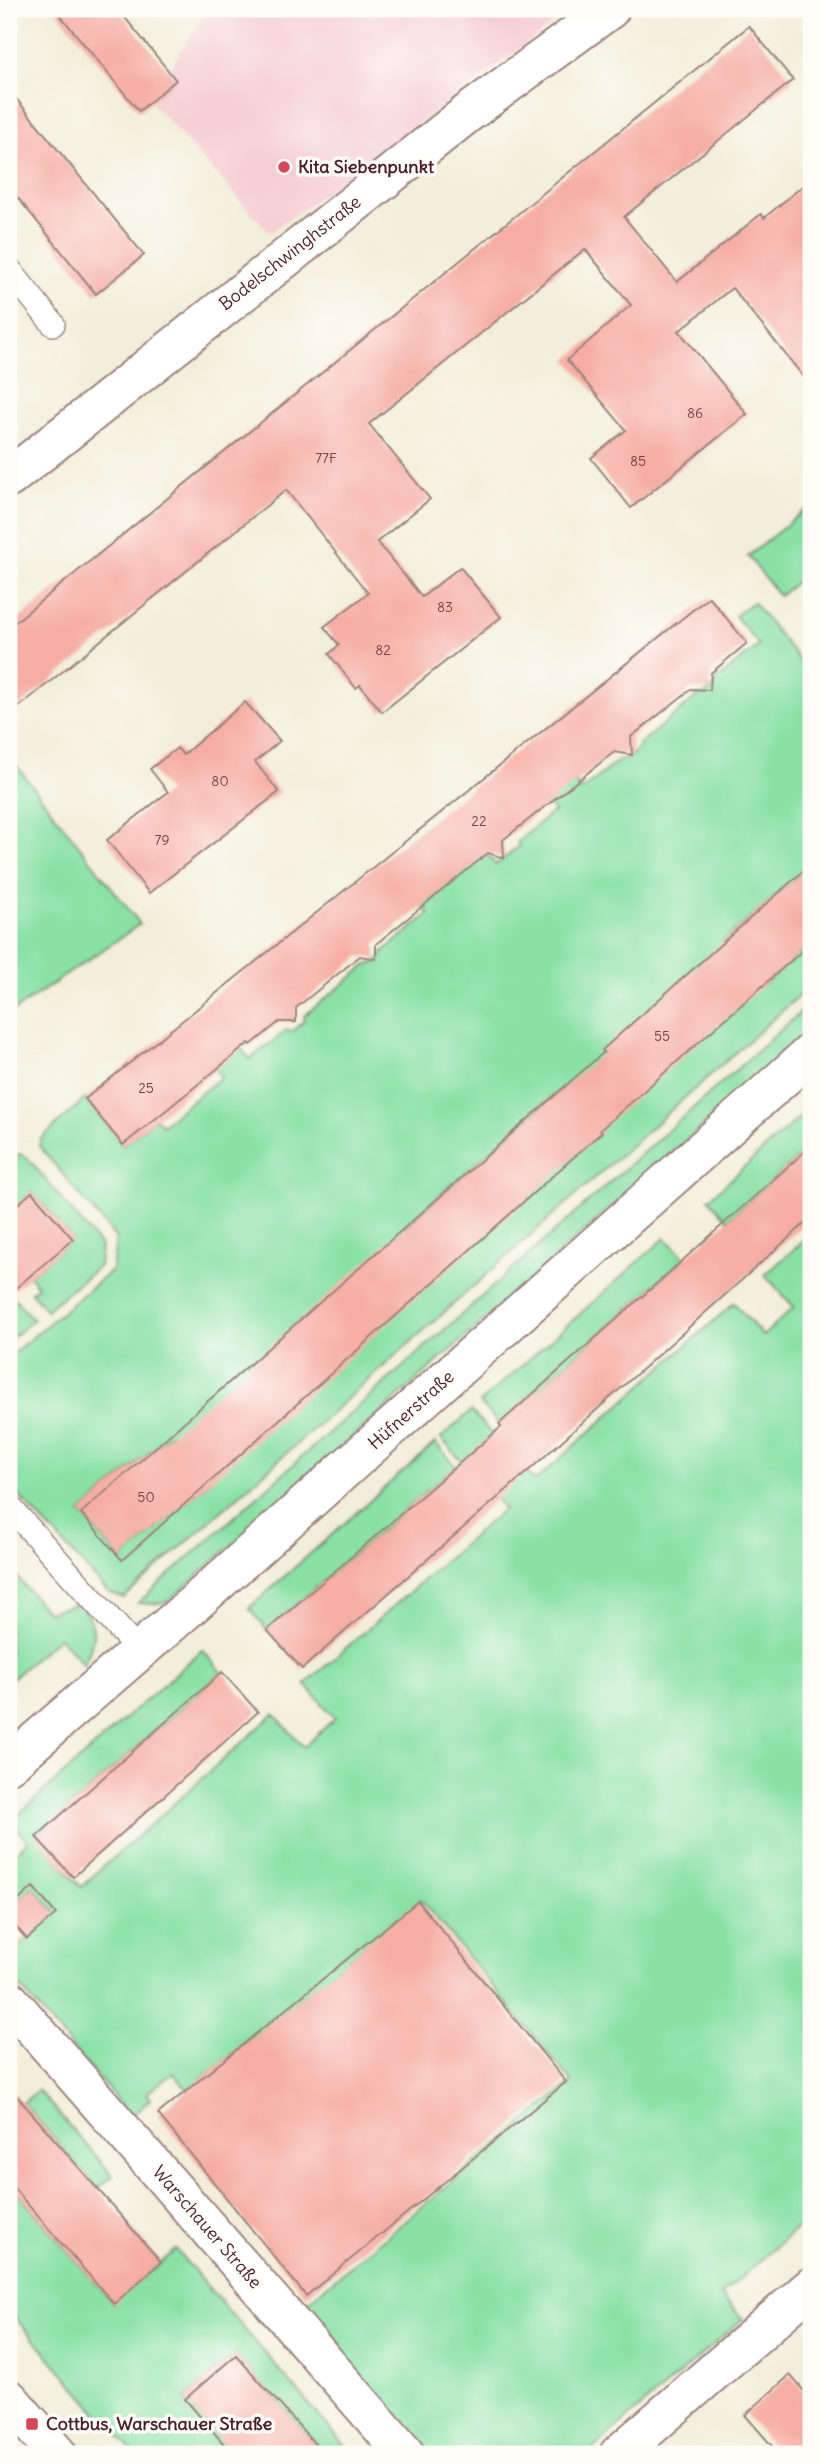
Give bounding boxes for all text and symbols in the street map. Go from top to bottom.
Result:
place label: Kita Siebenpunkt [298,155,435,178]
marker: Kita Siebenpunkt [276,159,292,175]
street label: Bodelschwinghstraße [214,190,365,315]
house number: 86 [687,404,703,422]
house number: 77F [315,449,337,467]
house number: 85 [630,452,646,470]
house number: 83 [437,598,453,616]
house number: 82 [375,641,391,659]
house number: 80 [211,772,229,790]
house number: 22 [471,812,487,830]
house number: 79 [155,831,169,849]
house number: 55 [654,1027,670,1045]
house number: 25 [138,1079,154,1097]
street label: Hüfnerstraße [363,1365,458,1454]
house number: 50 [137,1488,155,1506]
street label: Warschauer Straße [148,2160,267,2293]
place label: Cottbus, Warschauer Straße [46,2412,273,2435]
marker: Cottbus, Warschauer Straße [24,2416,40,2432]

